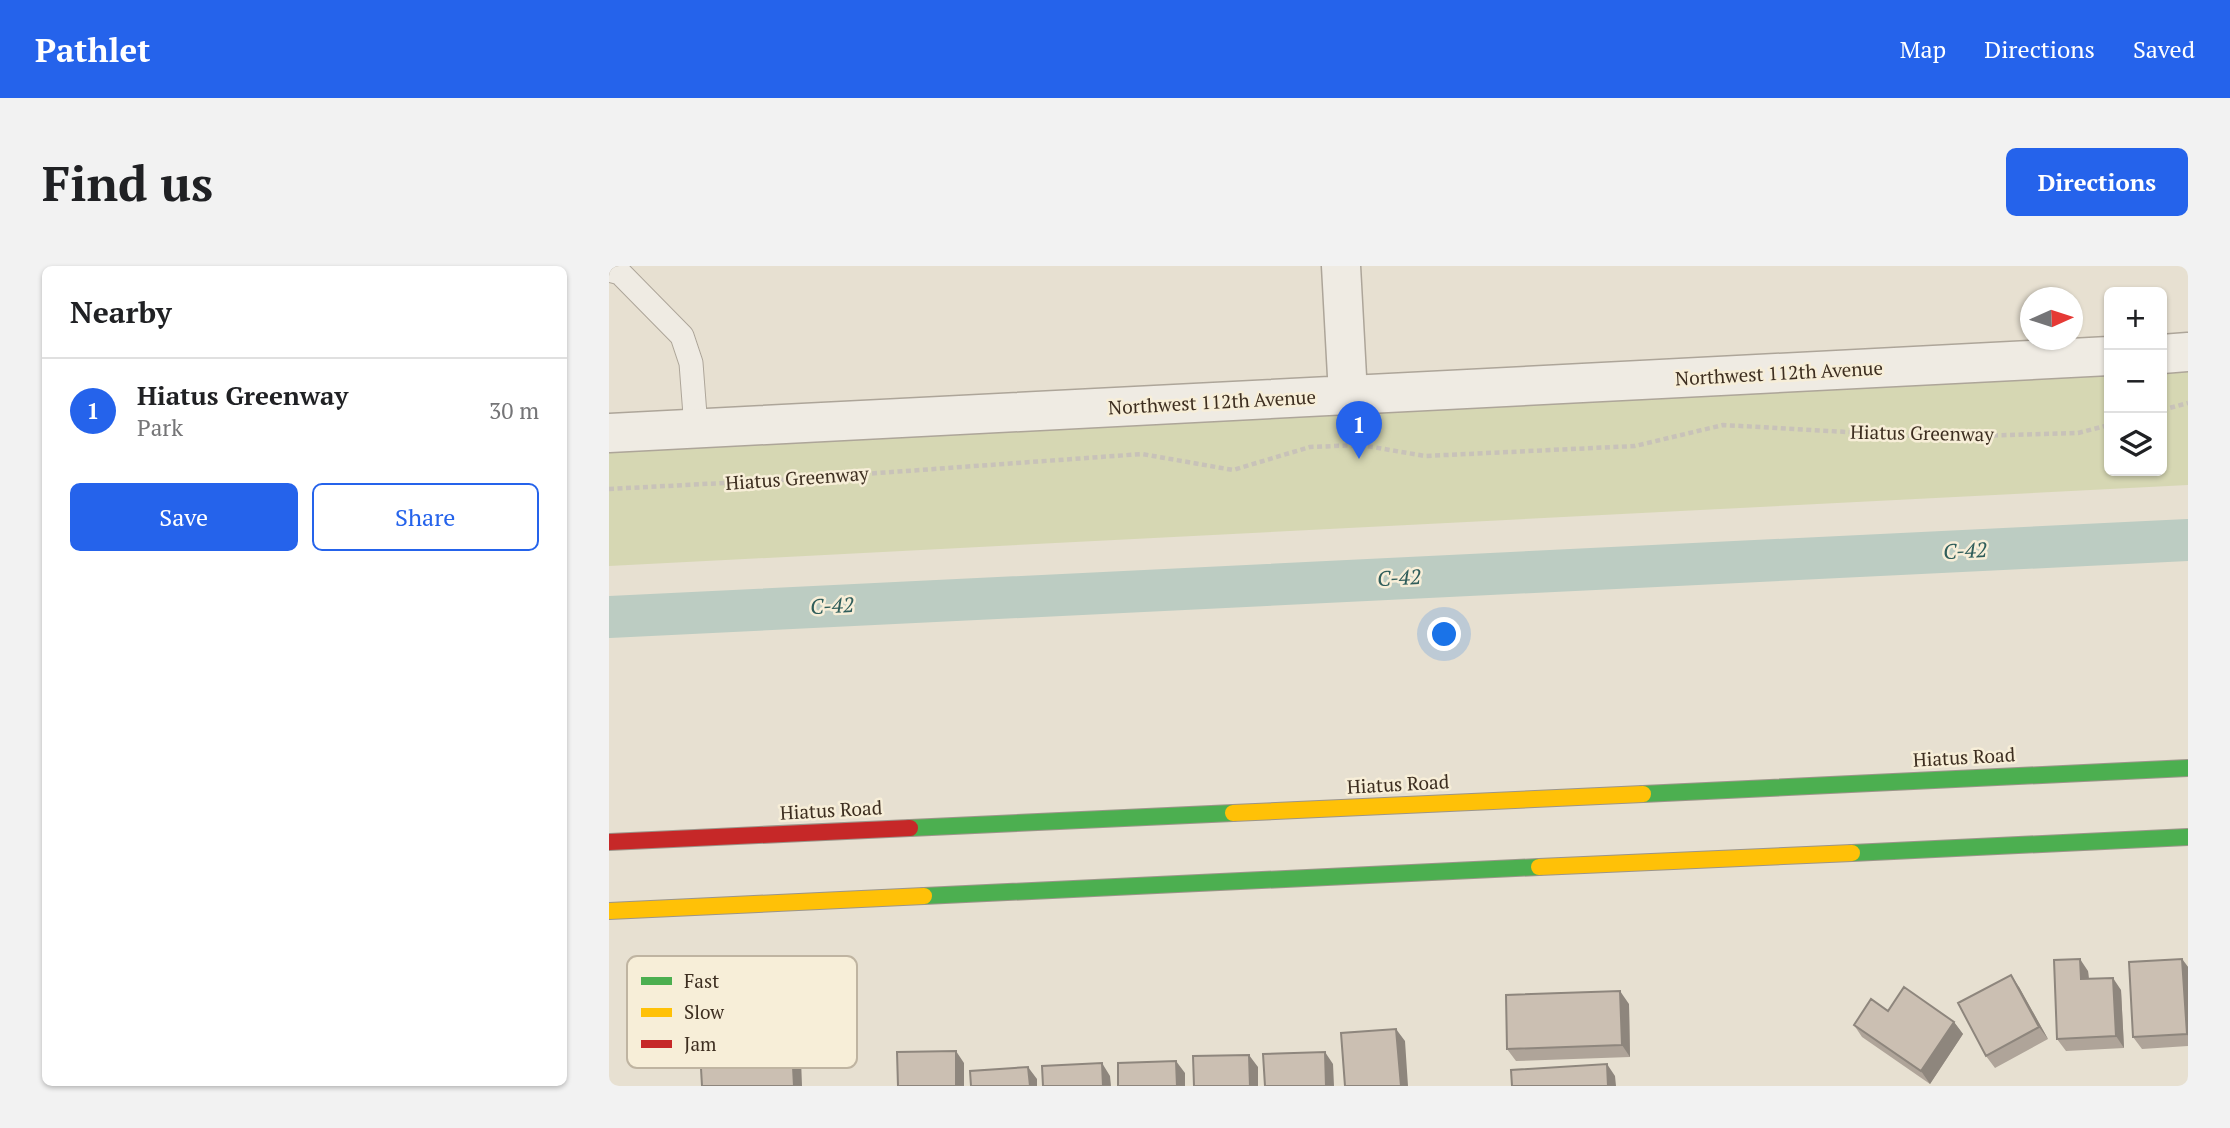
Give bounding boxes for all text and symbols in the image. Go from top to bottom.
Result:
text: Pathlet [35,28,150,71]
text: Map [1900,33,1946,65]
text: Directions [1984,33,2095,65]
text: Saved [2133,33,2195,65]
button: Directions [2006,148,2188,216]
text: Find us [42,150,213,215]
north arrow [2020,287,2083,350]
map controls [2104,287,2167,476]
button: + [2104,287,2167,350]
text: Nearby [70,292,172,332]
button: − [2104,350,2167,413]
street label: Northwest 112th Avenue [1674,355,1883,390]
text: Hiatus Greenway [137,378,348,412]
street label: Northwest 112th Avenue [1107,384,1316,419]
text: 1 [87,395,100,426]
text: 30 m [489,395,539,426]
pin: 1 [1336,401,1382,459]
text: Park [137,412,183,443]
button: layers [2104,413,2167,476]
street label: Hiatus Greenway [1850,419,1994,446]
street label: Hiatus Greenway [724,460,870,495]
button: Save [70,483,298,551]
button: Share [312,483,539,551]
water label: C-42 [1942,535,1988,565]
water label: C-42 [1376,562,1422,592]
water label: C-42 [809,590,855,620]
your location [1427,617,1461,651]
street label: Hiatus Road [1912,741,2016,772]
street label: Hiatus Road [1346,768,1450,799]
street label: Hiatus Road [779,794,883,825]
legend [627,956,857,1068]
text: Fast [684,968,719,993]
text: Slow [684,999,725,1024]
text: Jam [684,1031,717,1056]

